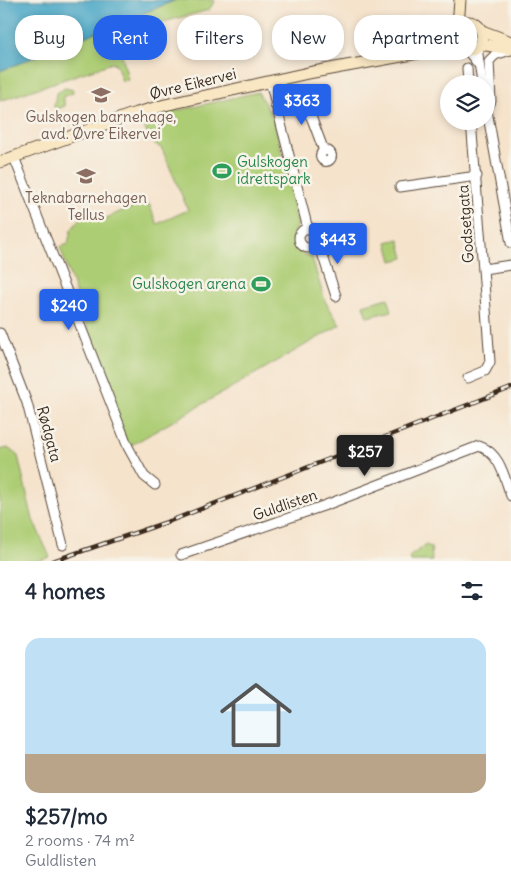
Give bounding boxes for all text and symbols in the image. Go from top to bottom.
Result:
chip: Buy [15,15,83,60]
chip: Rent [93,15,167,60]
chip: Filters [177,15,262,60]
chip: New [272,15,344,60]
chip: Apartment [354,15,477,60]
street label: Øvre Eikervei [148,64,238,103]
map controls [440,75,495,130]
button: layers [440,75,495,130]
school or university icon: Gulskogen barnehage, avd. Øvre Eikervei [90,84,112,106]
pin: $363 [272,84,332,126]
text: $363 [284,90,320,110]
place label: Gulskogen barnehage, avd. Øvre Eikervei [26,107,176,143]
place label: Gulskogen idrettspark [237,152,311,188]
sports icon: Gulskogen idrettspark [211,160,233,182]
school or university icon: Teknabarnehagen Tellus [75,165,97,187]
street label: Godsetgata [453,184,478,264]
place label: Teknabarnehagen Tellus [25,188,147,224]
pin: $443 [308,222,368,265]
text: $443 [320,229,356,249]
sports icon: Gulskogen arena [250,273,272,295]
place label: Gulskogen arena [132,274,246,293]
pin: $240 [39,288,99,331]
text: $240 [50,295,88,315]
street label: Rødgata [33,404,66,464]
pin: $257 [335,434,395,477]
text: $257 [348,441,382,461]
street label: Guldlisten [250,485,320,524]
icon: filters [458,577,486,605]
text: 4 homes [25,578,105,605]
icon: home [211,670,301,760]
text: $257/mo [25,803,108,830]
text: 2 rooms · 74 m² [25,830,135,850]
text: Guldlisten [25,850,96,870]

